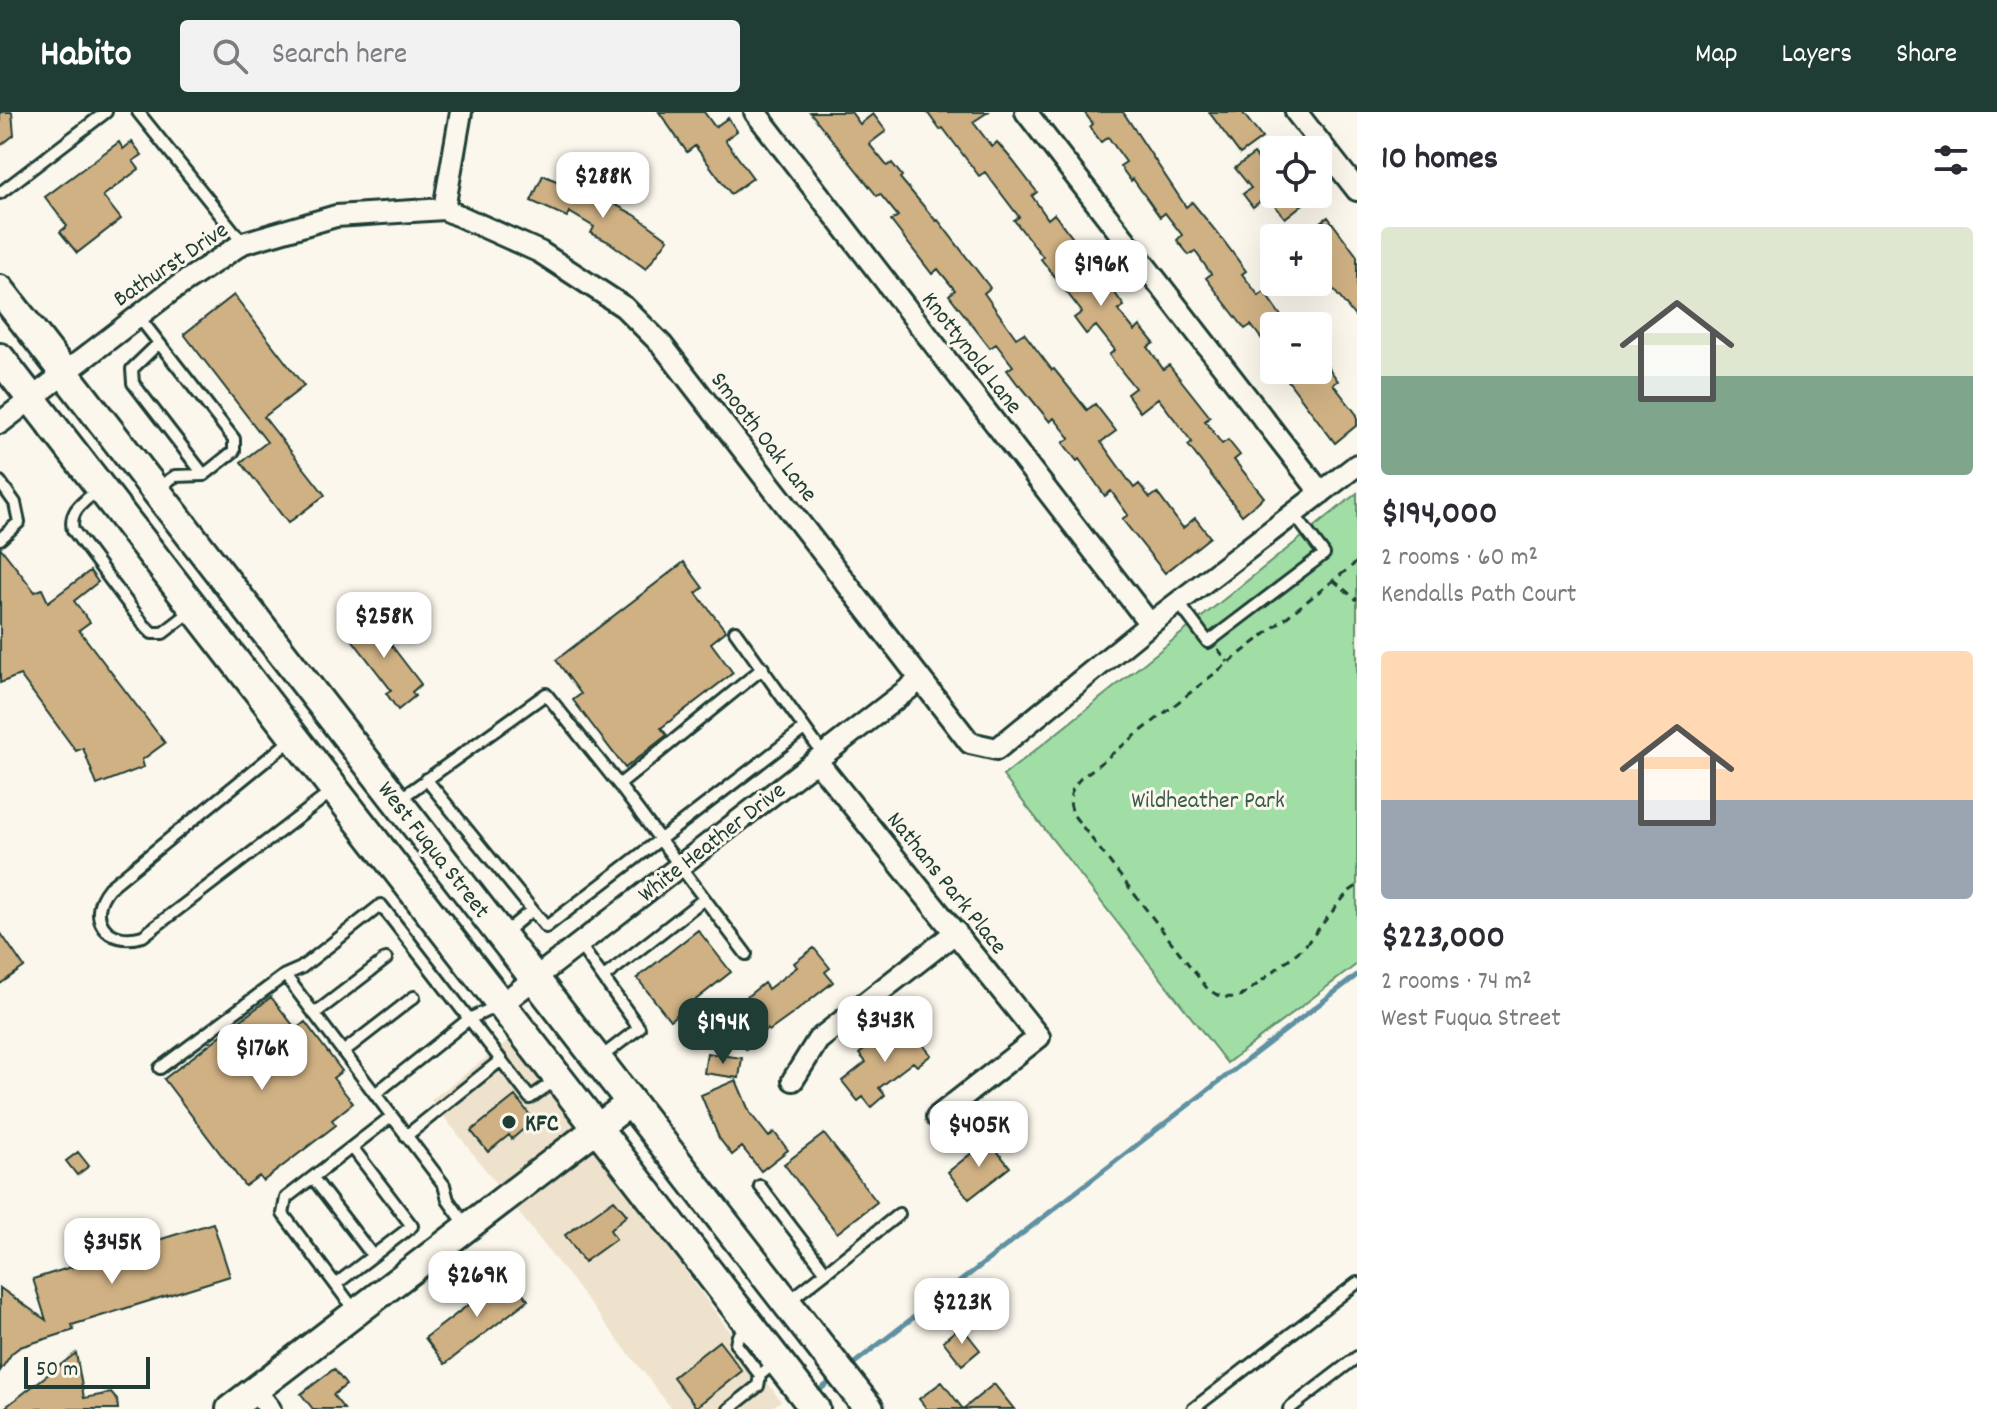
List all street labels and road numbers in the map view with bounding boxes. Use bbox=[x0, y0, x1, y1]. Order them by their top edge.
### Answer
street label: Bathurst Drive bbox=[107, 214, 236, 317]
street label: Knottynold Lane bbox=[912, 285, 1029, 422]
street label: Smooth Oak Lane bbox=[701, 366, 824, 510]
street label: West Fuqua Street bbox=[368, 775, 497, 927]
street label: White Heather Drive bbox=[632, 775, 794, 912]
street label: Nathans Park Place bbox=[877, 805, 1014, 963]

